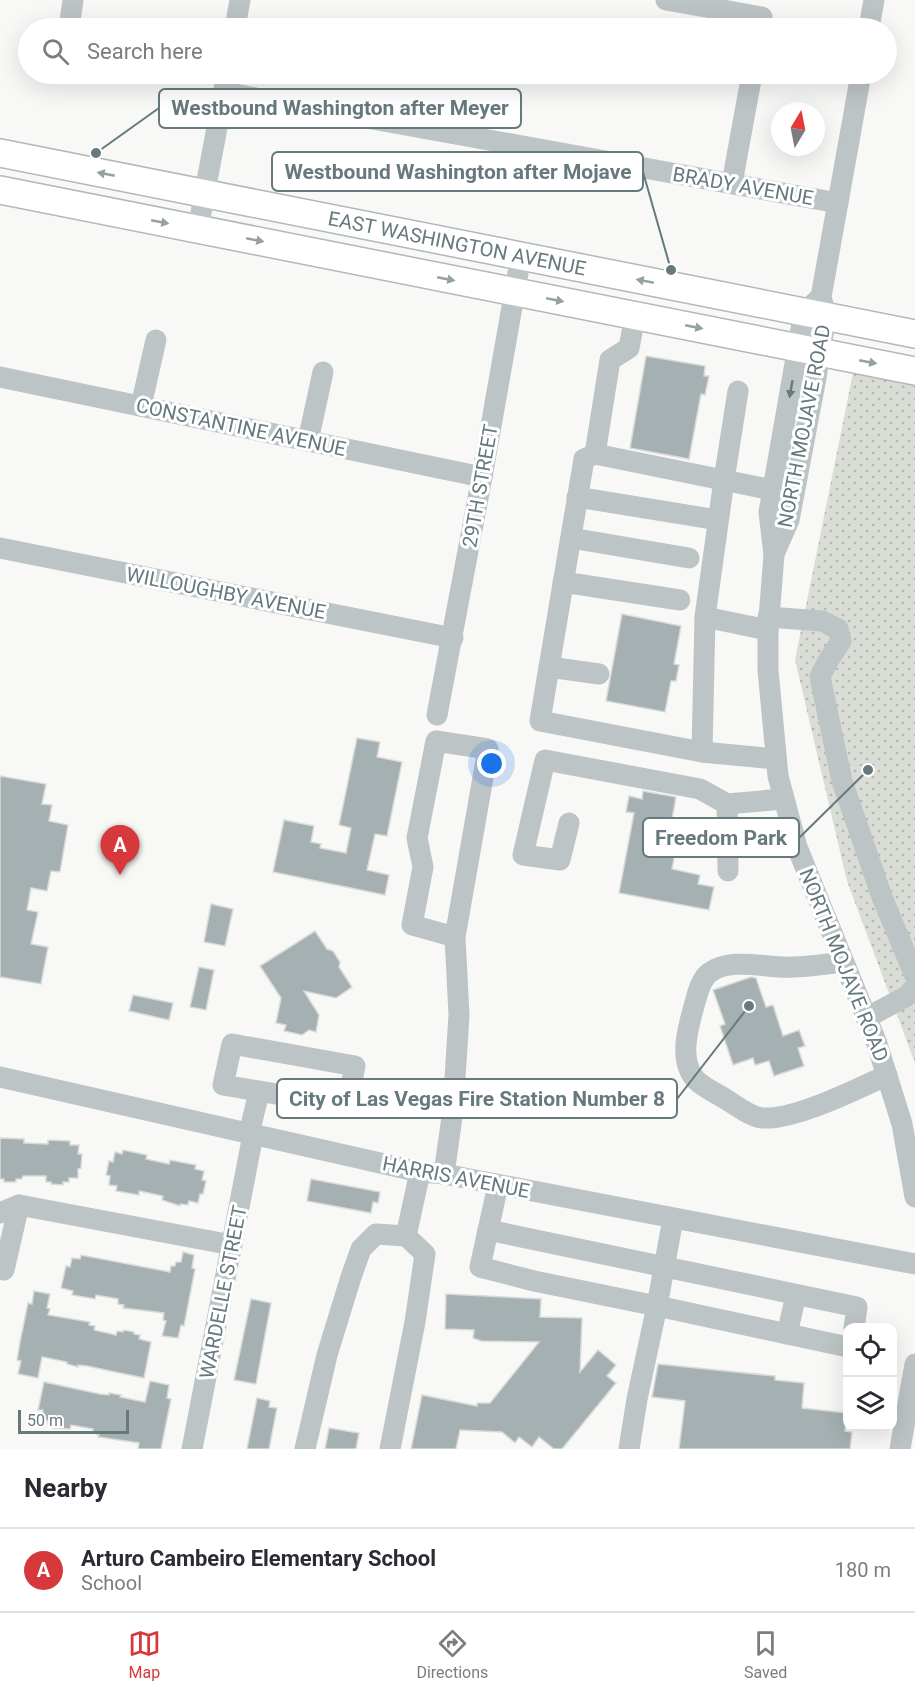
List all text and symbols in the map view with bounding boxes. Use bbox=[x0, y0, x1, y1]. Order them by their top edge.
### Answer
search box bbox=[18, 18, 897, 84]
icon: search bbox=[39, 35, 72, 68]
text: Search here bbox=[87, 39, 203, 64]
callout: Westbound Washington after Meyer bbox=[159, 89, 521, 128]
text: Westbound Washington after Meyer bbox=[171, 96, 509, 120]
north arrow bbox=[771, 102, 825, 156]
callout: Westbound Washington after Mojave bbox=[272, 152, 643, 191]
text: Westbound Washington after Mojave bbox=[284, 160, 632, 184]
street label: BRADY AVENUE bbox=[671, 162, 815, 210]
one-way arrow bbox=[96, 169, 115, 178]
street label: EAST WASHINGTON AVENUE bbox=[326, 206, 588, 281]
one-way arrow bbox=[151, 218, 170, 227]
one-way arrow bbox=[246, 236, 265, 246]
one-way arrow bbox=[437, 275, 456, 284]
one-way arrow bbox=[636, 276, 655, 285]
one-way arrow bbox=[546, 296, 565, 305]
one-way arrow bbox=[685, 323, 704, 332]
street label: NORTH MOJAVE ROAD bbox=[773, 323, 835, 529]
one-way arrow bbox=[858, 358, 877, 367]
one-way arrow bbox=[786, 380, 795, 399]
street label: CONSTANTINE AVENUE bbox=[134, 393, 348, 461]
street label: 29TH STREET bbox=[457, 422, 503, 549]
street label: WILLOUGHBY AVENUE bbox=[124, 562, 328, 624]
your location bbox=[477, 749, 506, 778]
callout: Freedom Park bbox=[643, 818, 799, 857]
pin: A bbox=[100, 826, 140, 875]
text: Freedom Park bbox=[655, 826, 788, 850]
street label: NORTH MOJAVE ROAD bbox=[794, 865, 894, 1065]
callout: City of Las Vegas Fire Station Number 8 bbox=[277, 1079, 677, 1118]
text: City of Las Vegas Fire Station Number 8 bbox=[289, 1087, 665, 1111]
street label: HARRIS AVENUE bbox=[380, 1151, 532, 1203]
street label: WARDELLE STREET bbox=[194, 1203, 252, 1381]
map controls bbox=[843, 1323, 897, 1431]
button: locate bbox=[843, 1323, 897, 1377]
button: layers bbox=[843, 1377, 897, 1431]
scale bar bbox=[18, 1407, 129, 1434]
text: 50 m bbox=[27, 1411, 63, 1430]
text: Nearby bbox=[24, 1473, 107, 1503]
text: Arturo Cambeiro Elementary School bbox=[81, 1546, 436, 1571]
text: A bbox=[37, 1558, 50, 1582]
text: 180 m bbox=[835, 1558, 891, 1582]
text: School bbox=[81, 1571, 142, 1595]
tab: Map bbox=[128, 1627, 161, 1682]
tab: Directions bbox=[416, 1627, 488, 1682]
tab: Saved bbox=[744, 1627, 787, 1682]

